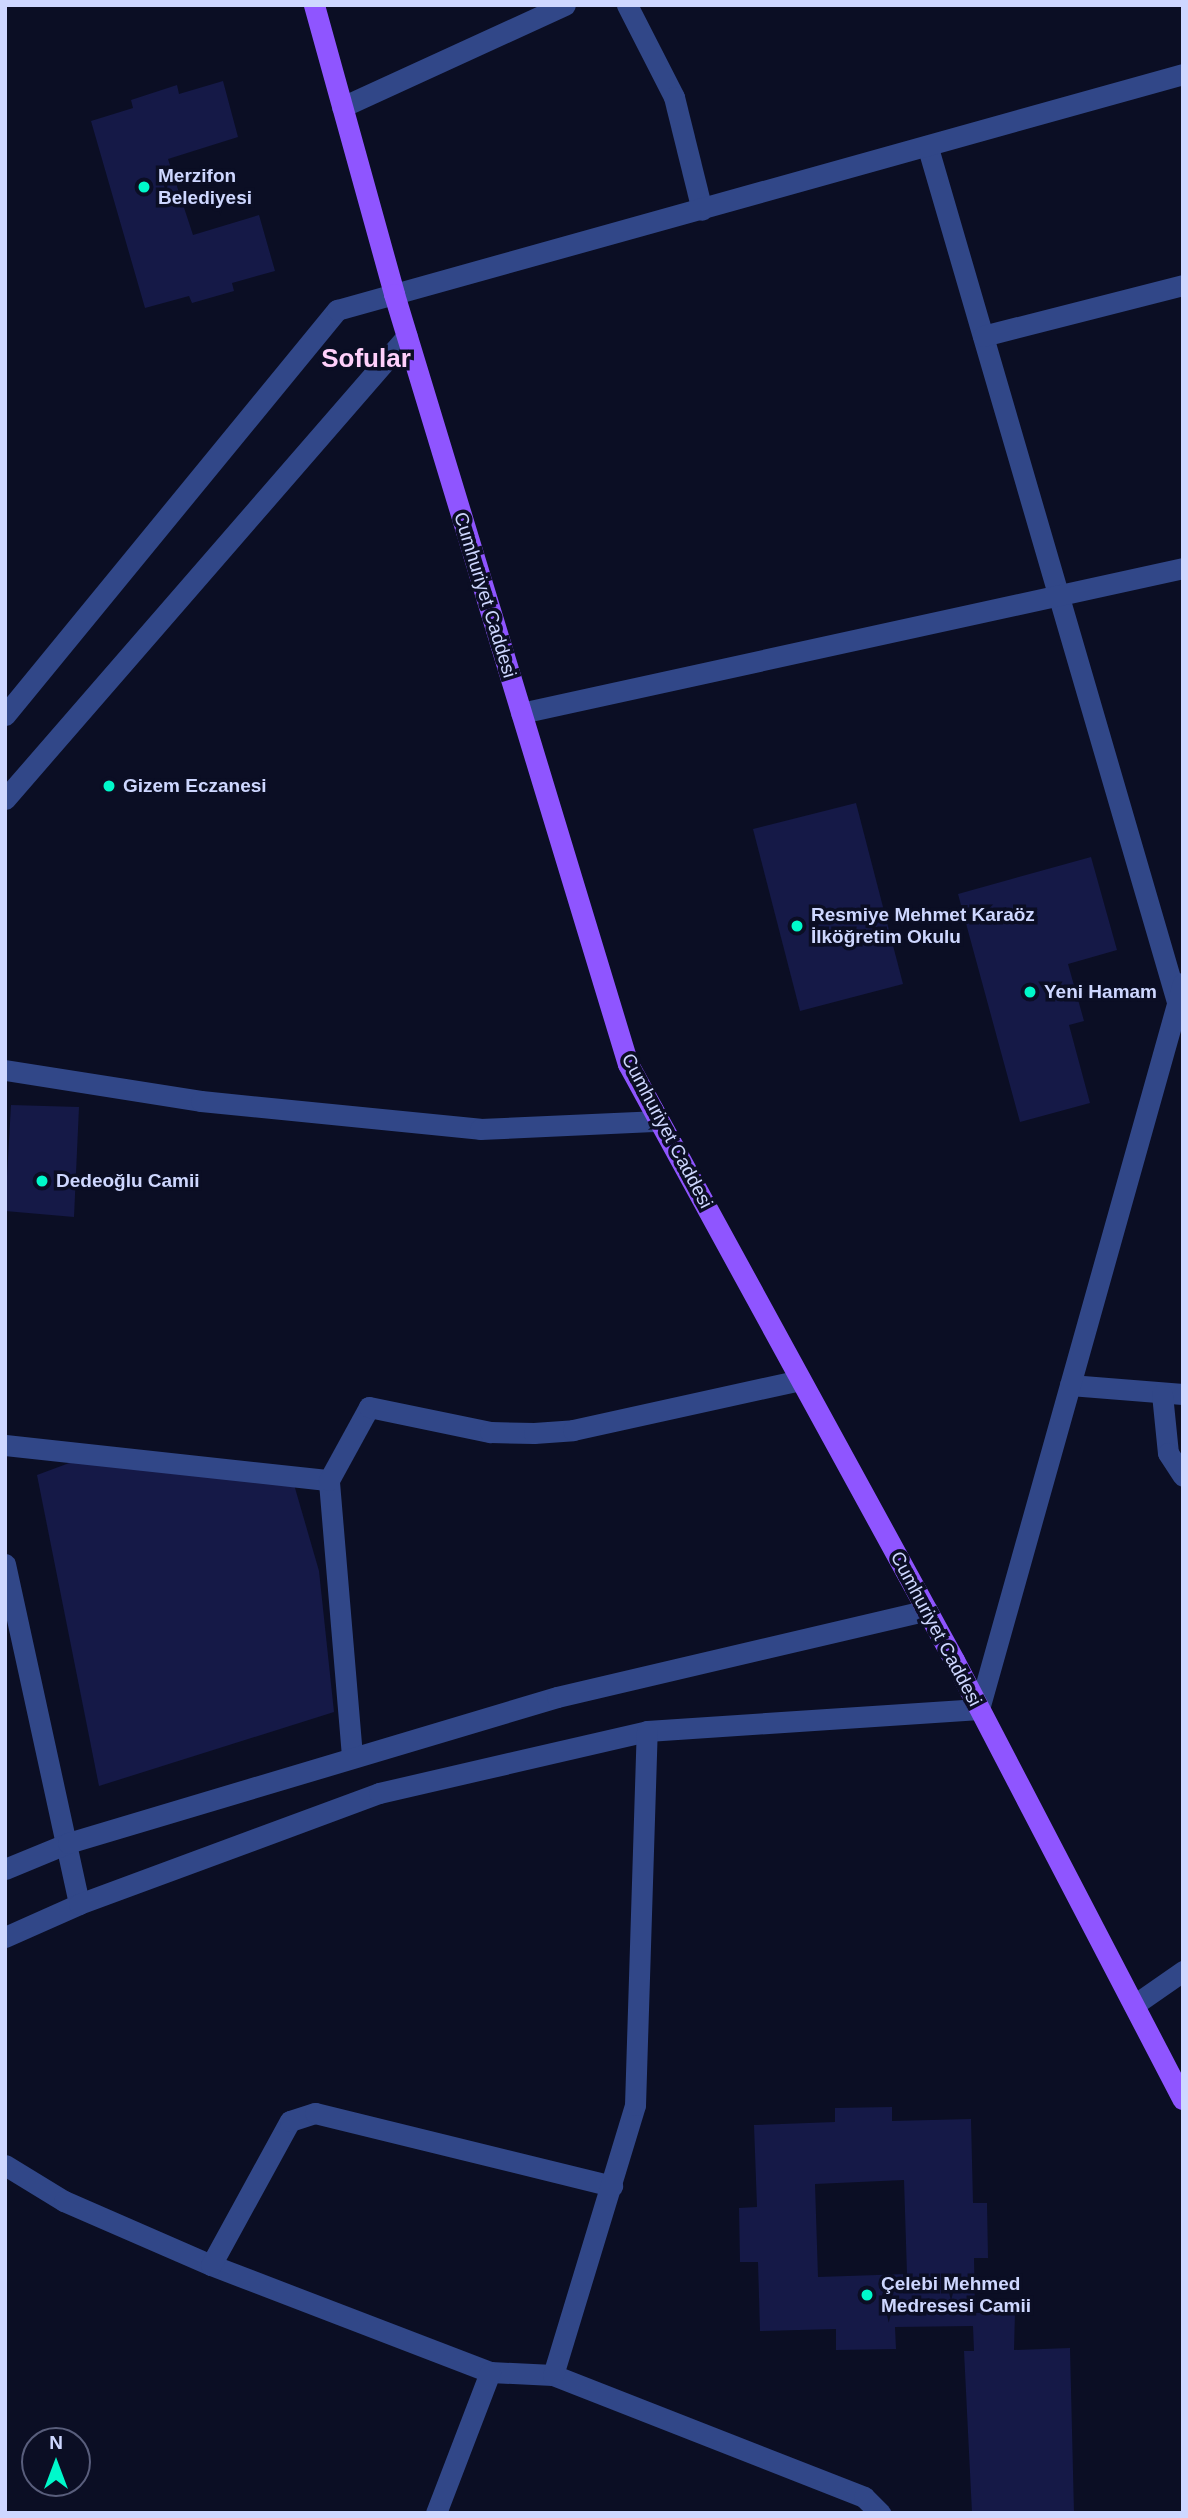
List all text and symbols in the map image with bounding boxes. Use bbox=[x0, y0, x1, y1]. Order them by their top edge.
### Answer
place label: Merzifon Belediyesi bbox=[158, 165, 252, 209]
marker: Merzifon Belediyesi bbox=[136, 179, 152, 195]
district label: Sofular bbox=[321, 343, 411, 375]
street label: Cumhuriyet Caddesi bbox=[449, 509, 521, 681]
place label: Gizem Eczanesi bbox=[123, 775, 267, 797]
marker: Gizem Eczanesi bbox=[101, 778, 117, 794]
place label: Resmiye Mehmet Karaöz İlköğretim Okulu bbox=[811, 904, 1035, 948]
marker: Resmiye Mehmet Karaöz İlköğretim Okulu bbox=[789, 918, 805, 934]
place label: Yeni Hamam bbox=[1044, 981, 1157, 1003]
marker: Yeni Hamam bbox=[1022, 984, 1038, 1000]
street label: Cumhuriyet Caddesi bbox=[617, 1050, 717, 1212]
place label: Dedeoğlu Camii bbox=[56, 1170, 200, 1192]
marker: Dedeoğlu Camii bbox=[34, 1173, 50, 1189]
street label: Cumhuriyet Caddesi bbox=[886, 1548, 986, 1710]
place label: Çelebi Mehmed Medresesi Camii bbox=[881, 2273, 1031, 2317]
marker: Çelebi Mehmed Medresesi Camii bbox=[859, 2287, 875, 2303]
north arrow bbox=[21, 2427, 91, 2497]
text: N bbox=[49, 2432, 63, 2453]

